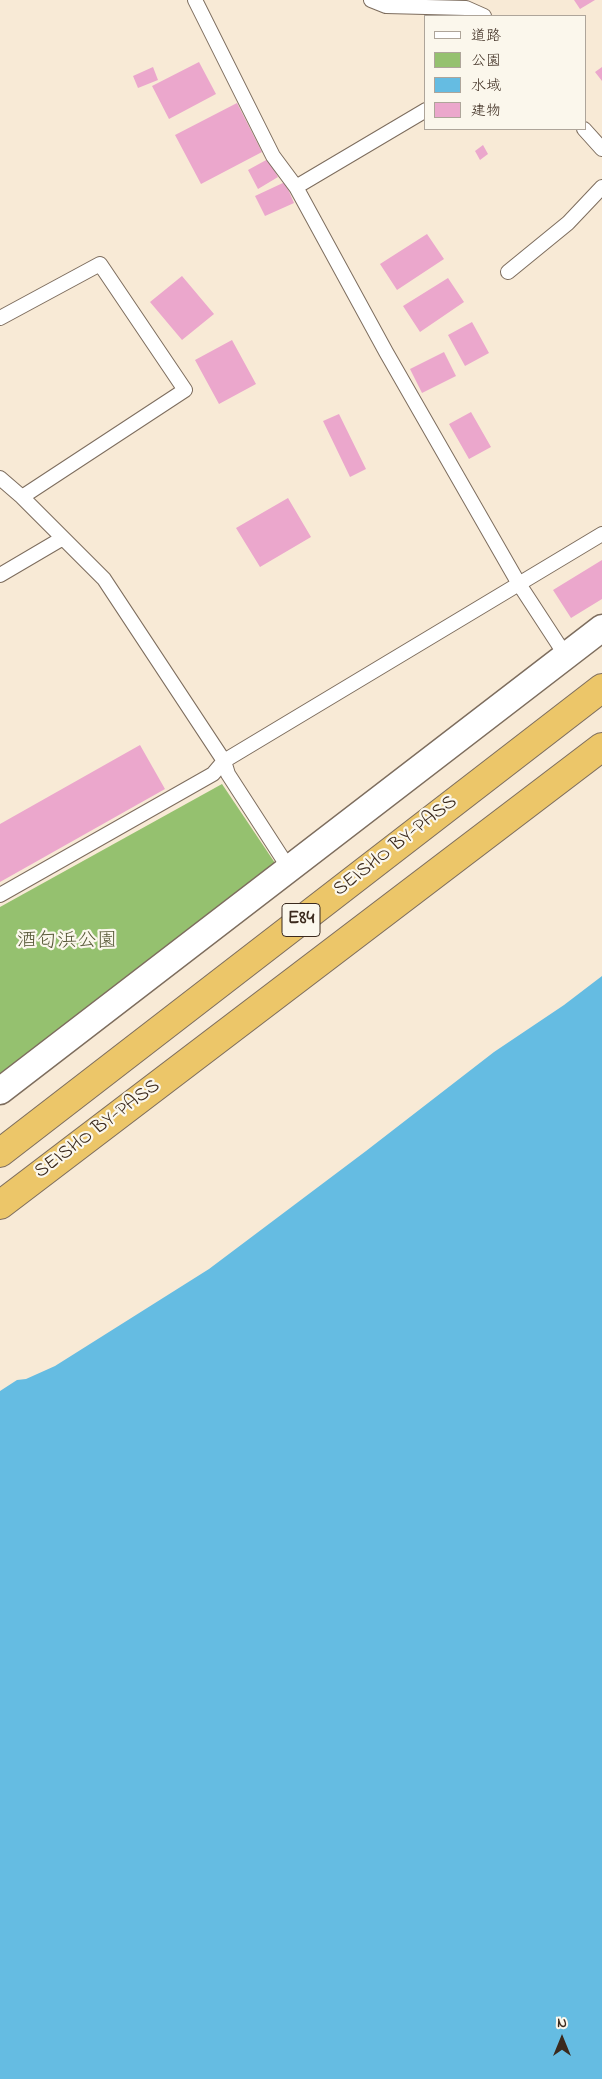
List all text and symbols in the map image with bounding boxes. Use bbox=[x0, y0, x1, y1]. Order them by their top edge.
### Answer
legend bbox=[424, 15, 587, 130]
text: 道路 bbox=[471, 25, 501, 47]
text: 公園 bbox=[471, 50, 501, 72]
text: 水域 bbox=[471, 75, 501, 97]
text: 建物 bbox=[471, 100, 501, 122]
street label: SEISHO BY-PASS bbox=[329, 791, 463, 903]
road number: E84 bbox=[282, 904, 320, 936]
park label: 酒匂浜公園 bbox=[17, 931, 117, 955]
street label: SEISHO BY-PASS bbox=[31, 1075, 165, 1185]
text: N bbox=[557, 2013, 567, 2034]
north arrow bbox=[537, 2014, 587, 2064]

